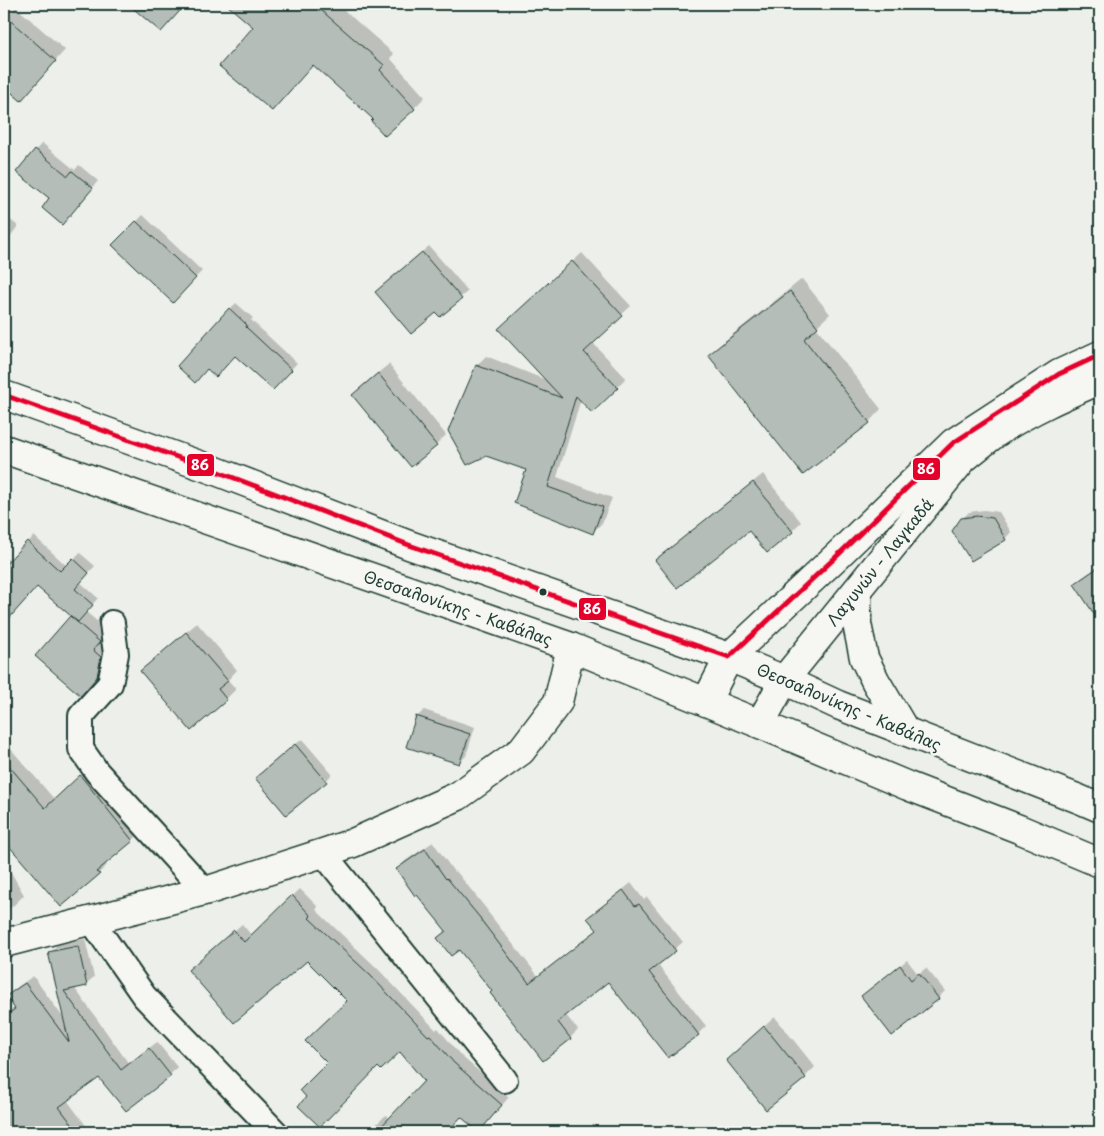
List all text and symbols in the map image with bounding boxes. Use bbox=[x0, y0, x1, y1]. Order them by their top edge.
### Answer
line badge: 86 bbox=[186, 453, 215, 477]
text: 86 bbox=[191, 454, 209, 475]
line badge: 86 bbox=[912, 457, 941, 481]
text: 86 bbox=[917, 458, 935, 479]
street label: Λαγυνών - Λαγκαδά bbox=[820, 492, 938, 631]
street label: Θεσσαλονίκης - Καβάλας bbox=[361, 563, 556, 651]
unlabelled marker bbox=[538, 587, 548, 597]
line badge: 86 bbox=[578, 597, 607, 621]
text: 86 bbox=[583, 598, 601, 619]
street label: Θεσσαλονίκης - Καβάλας bbox=[753, 656, 945, 756]

